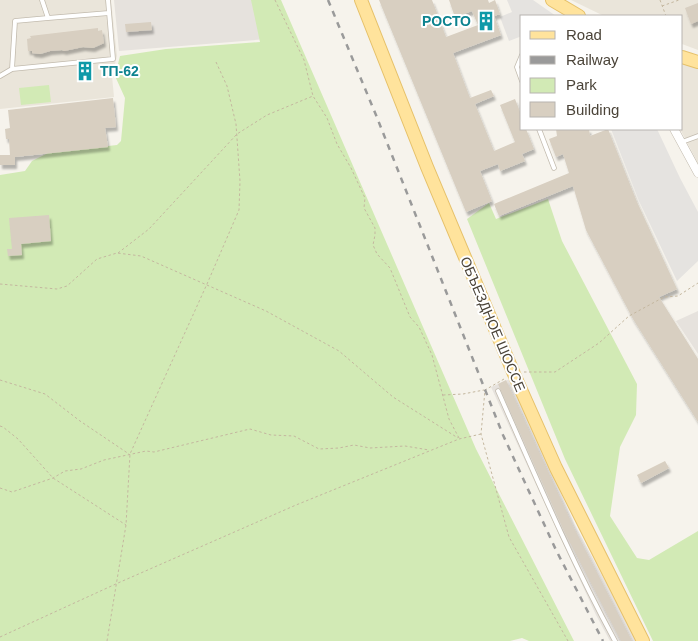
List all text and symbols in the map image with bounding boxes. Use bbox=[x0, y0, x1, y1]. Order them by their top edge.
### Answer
building icon: РОСТО bbox=[475, 10, 497, 32]
place label: РОСТО bbox=[422, 13, 471, 29]
legend bbox=[520, 15, 683, 130]
text: Road bbox=[566, 26, 602, 43]
text: Railway bbox=[566, 51, 619, 68]
building icon: ТП-62 bbox=[74, 60, 96, 82]
place label: ТП-62 bbox=[100, 63, 139, 79]
text: Park bbox=[566, 76, 597, 93]
text: Building bbox=[566, 101, 619, 118]
street label: ОБЪЕЗДНОЕ ШОССЕ bbox=[457, 254, 529, 394]

